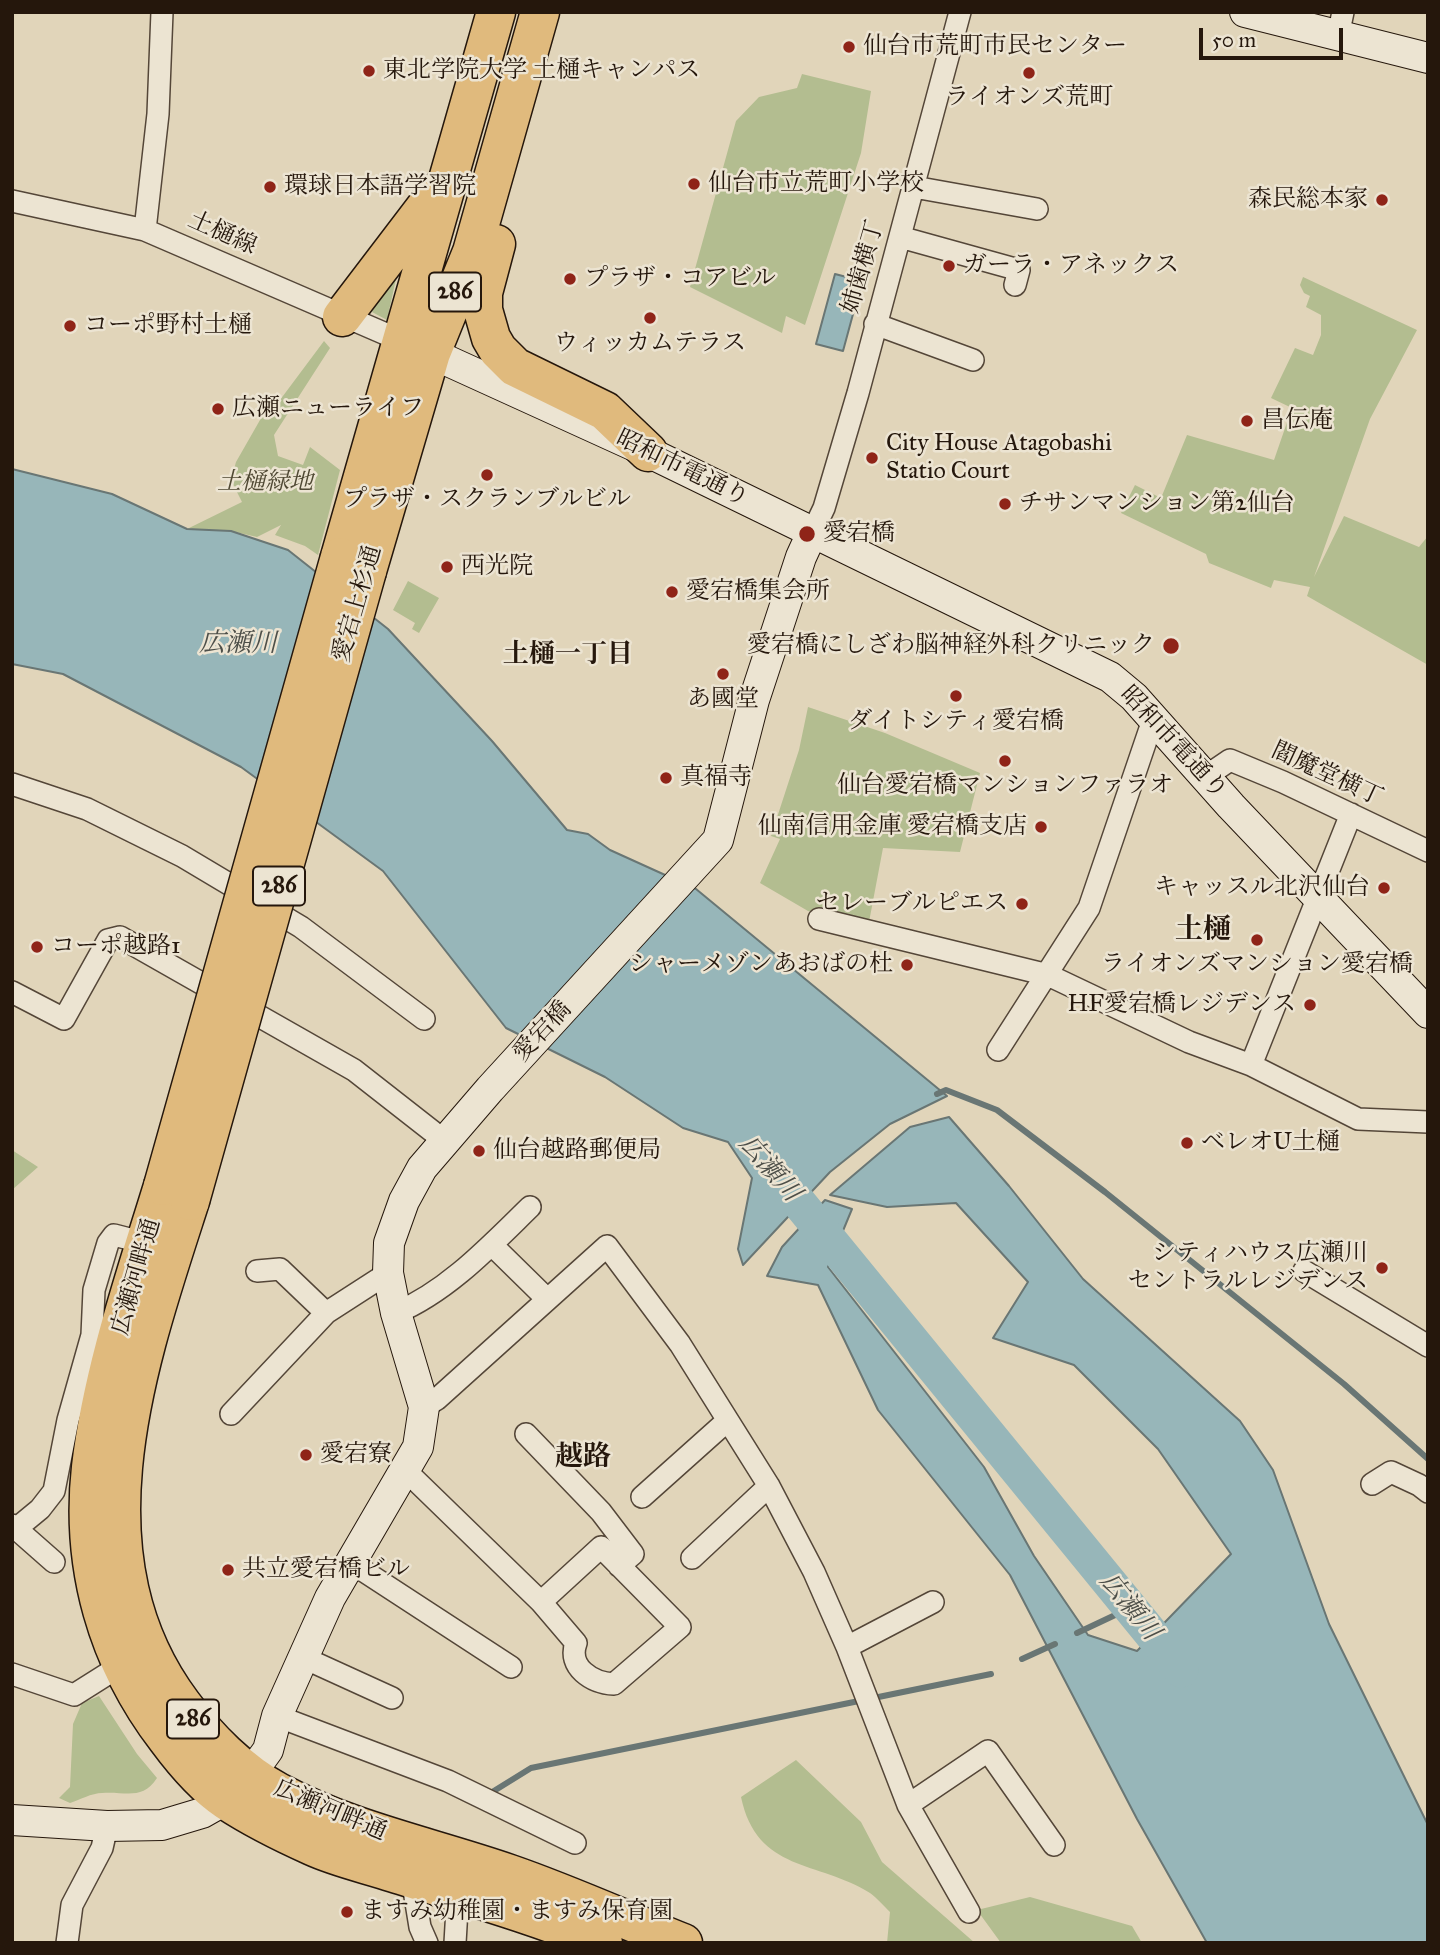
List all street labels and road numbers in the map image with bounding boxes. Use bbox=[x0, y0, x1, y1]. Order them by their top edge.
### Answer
street label: 土樋線 bbox=[183, 206, 261, 262]
street label: 姉歯横丁 bbox=[837, 217, 891, 317]
road number: 286 bbox=[429, 272, 481, 312]
street label: 昭和市電通り bbox=[611, 424, 753, 514]
street label: 愛宕上杉通 bbox=[328, 542, 388, 666]
street label: 昭和市電通り bbox=[1113, 681, 1233, 805]
street label: 閻魔堂横丁 bbox=[1267, 737, 1387, 813]
road number: 286 bbox=[253, 866, 305, 906]
street label: 愛宕橋 bbox=[508, 996, 578, 1068]
street label: 広瀬河畔通 bbox=[107, 1215, 167, 1339]
road number: 286 bbox=[167, 1700, 219, 1738]
street label: 広瀬河畔通 bbox=[269, 1774, 391, 1848]

